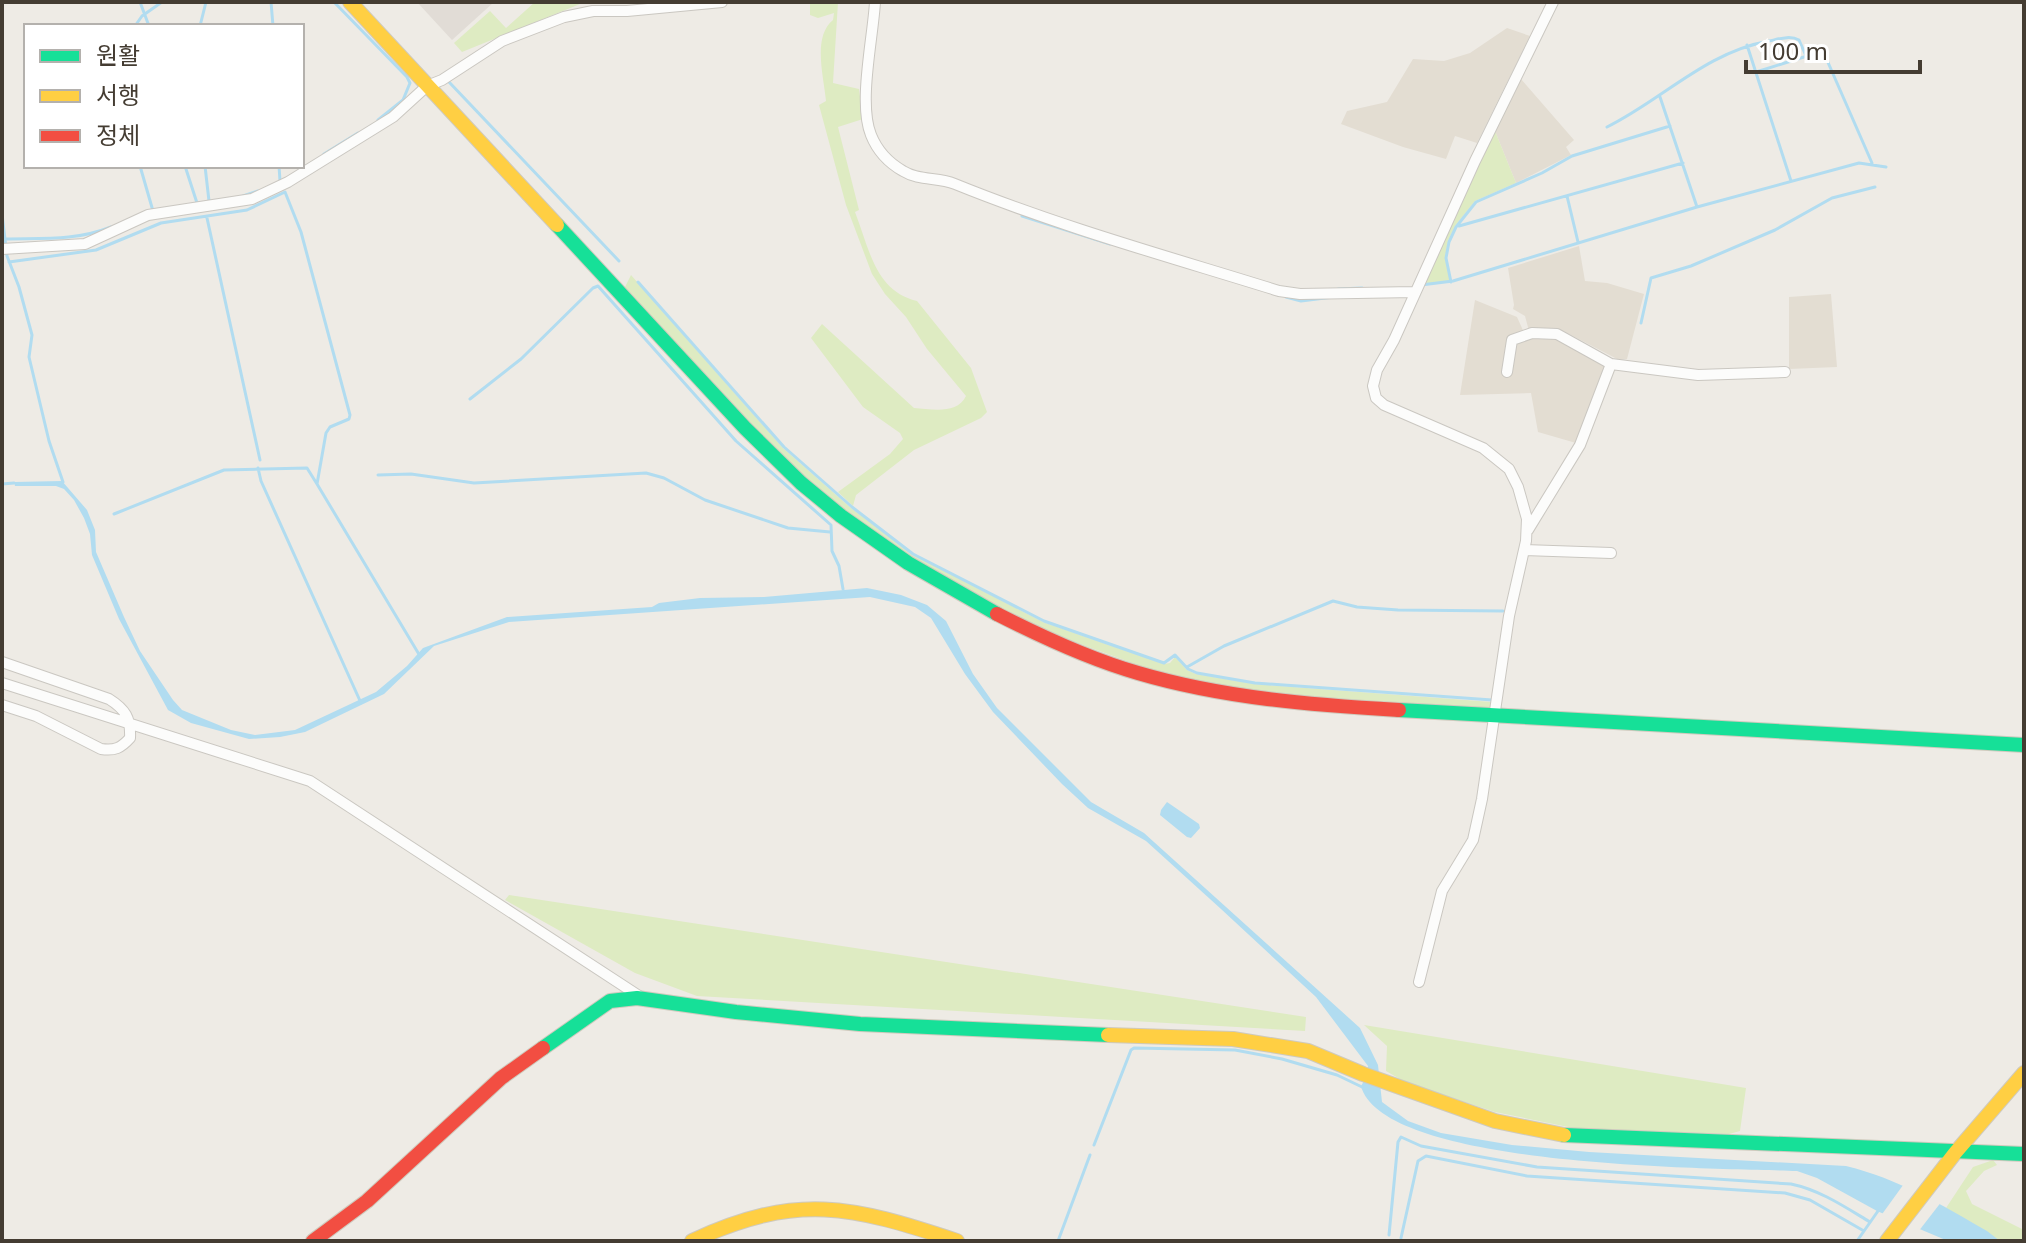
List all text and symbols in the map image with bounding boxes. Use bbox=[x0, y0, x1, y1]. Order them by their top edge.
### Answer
legend bbox=[24, 24, 304, 168]
scale bar bbox=[1746, 24, 1920, 74]
text: 100 m bbox=[1758, 34, 1828, 67]
text: 원활 bbox=[96, 38, 140, 71]
text: 서행 bbox=[96, 78, 140, 111]
text: 정체 bbox=[96, 118, 140, 151]

